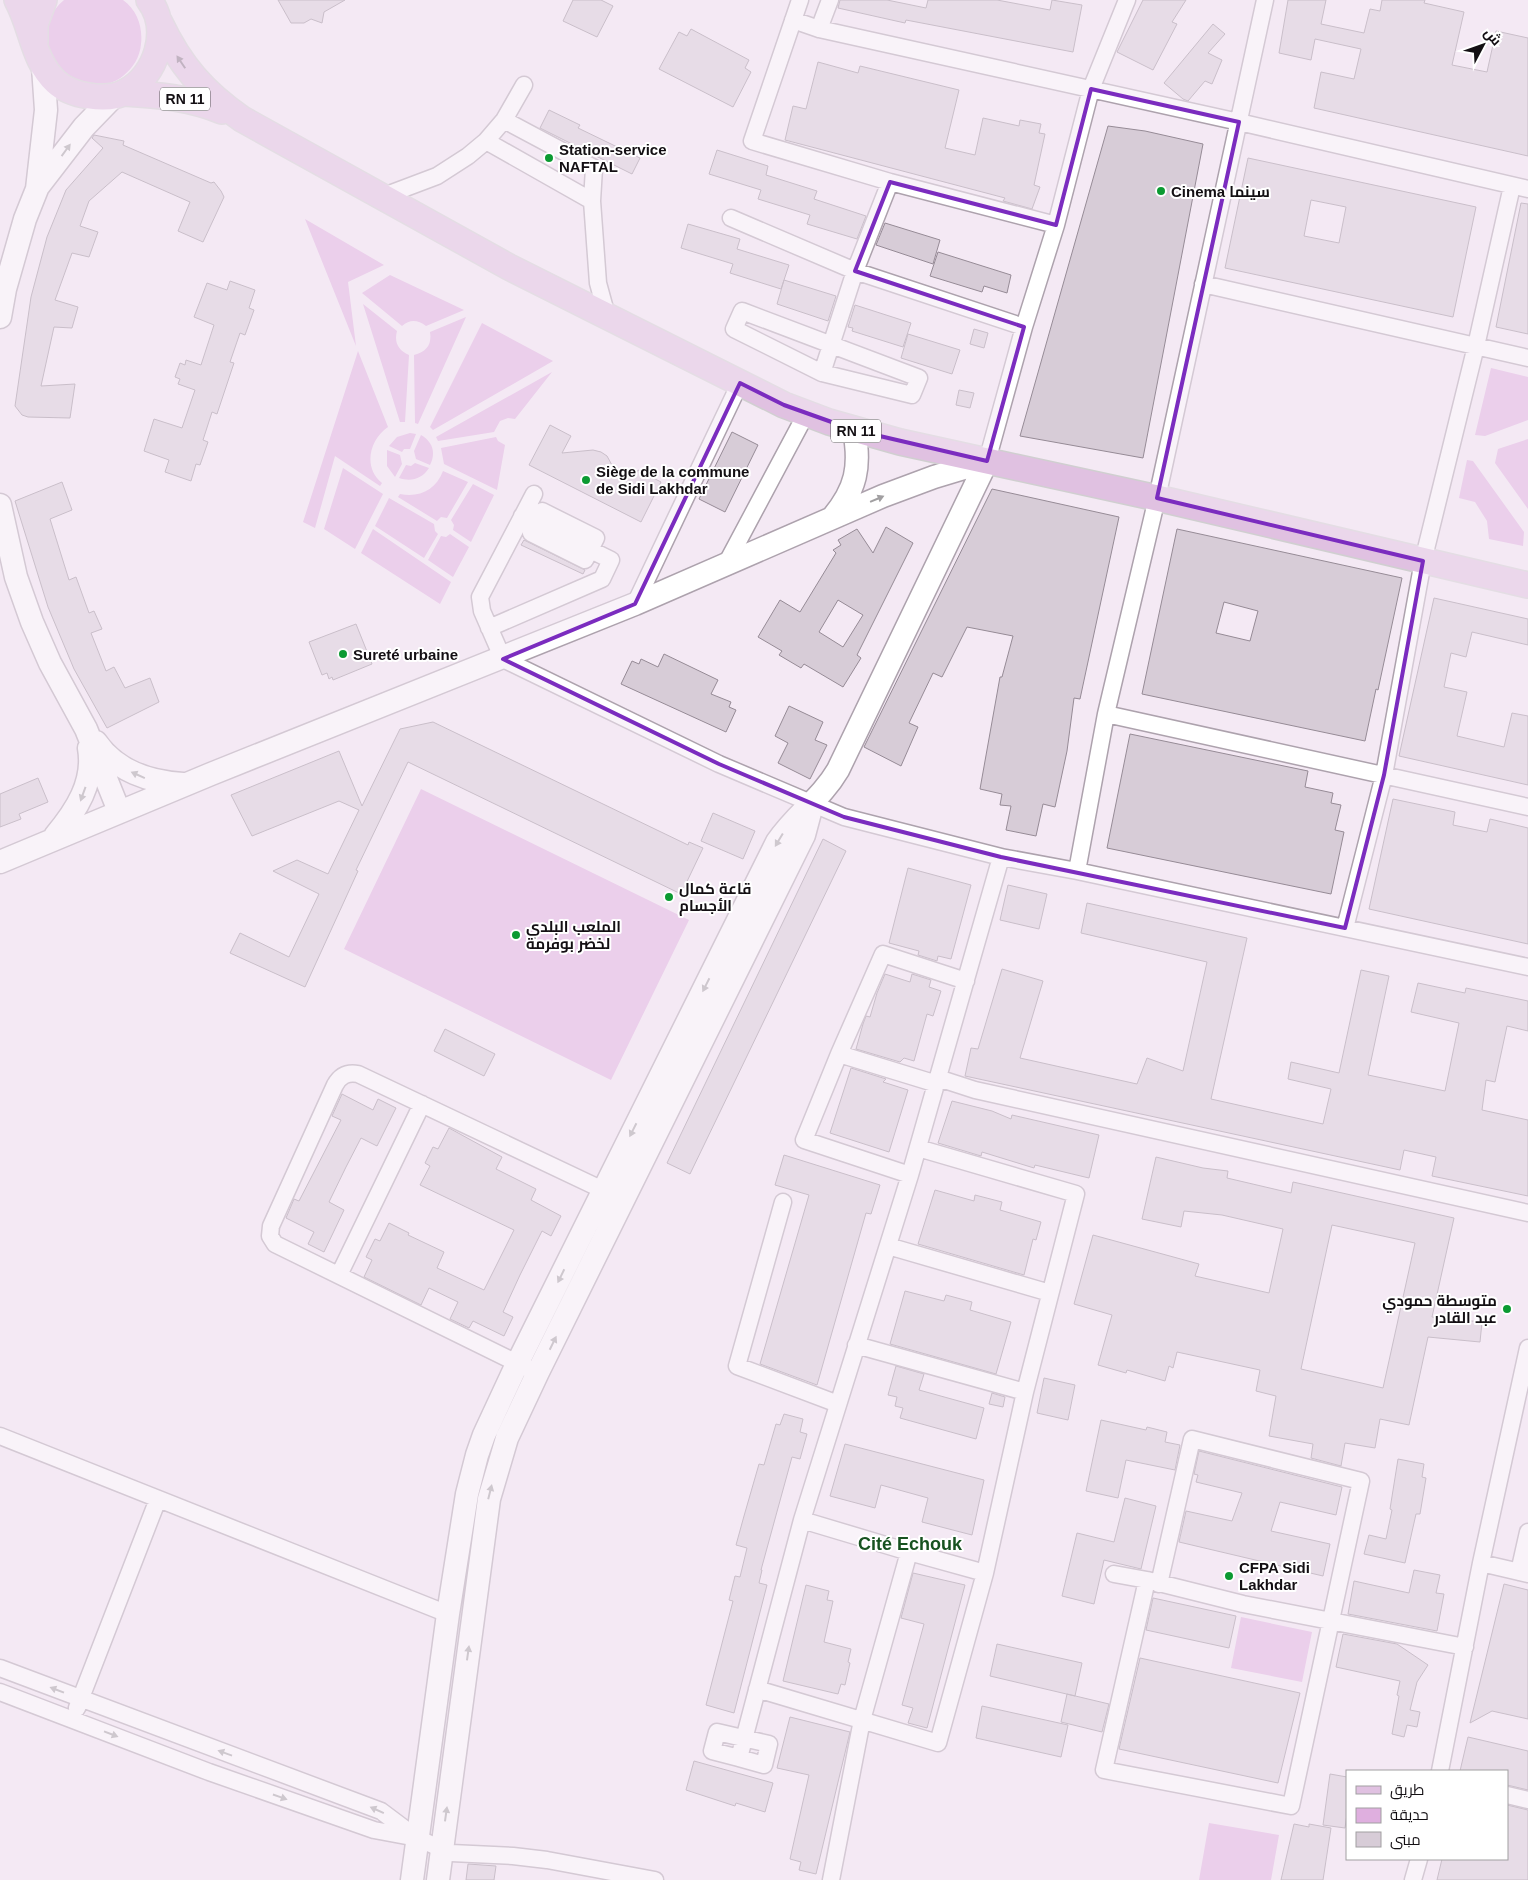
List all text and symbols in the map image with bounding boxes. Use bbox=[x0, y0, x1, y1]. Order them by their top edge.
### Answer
north arrow bbox=[1458, 20, 1508, 70]
text: ش bbox=[1480, 24, 1505, 49]
one-way arrow bbox=[176, 55, 186, 69]
road number: RN 11 bbox=[160, 88, 210, 110]
place label: Station-service NAFTAL bbox=[559, 141, 667, 175]
one-way arrow bbox=[61, 143, 71, 157]
marker: Station-service NAFTAL bbox=[543, 152, 555, 164]
place label: Cinema سينما bbox=[1171, 183, 1270, 200]
marker: Cinema سينما bbox=[1155, 185, 1167, 197]
road number: RN 11 bbox=[831, 420, 881, 442]
place label: Siège de la commune de Sidi Lakhdar bbox=[596, 463, 749, 497]
marker: Siège de la commune de Sidi Lakhdar bbox=[580, 474, 592, 486]
one-way arrow bbox=[870, 494, 884, 502]
place label: Sureté urbaine bbox=[353, 646, 458, 663]
marker: Sureté urbaine bbox=[337, 648, 349, 660]
one-way arrow bbox=[131, 770, 145, 778]
one-way arrow bbox=[79, 787, 86, 802]
one-way arrow bbox=[775, 834, 784, 847]
place label: قاعة كمال الأجسام bbox=[679, 880, 752, 916]
marker: قاعة كمال الأجسام bbox=[663, 891, 675, 903]
place label: الملعب البلدي لخضر بوفرمة bbox=[526, 918, 621, 953]
marker: الملعب البلدي لخضر بوفرمة bbox=[510, 929, 522, 941]
one-way arrow bbox=[702, 978, 710, 992]
one-way arrow bbox=[629, 1123, 637, 1138]
one-way arrow bbox=[557, 1269, 565, 1283]
place label: متوسطة حمودي عبد القادر bbox=[1382, 1292, 1497, 1327]
marker: متوسطة حمودي عبد القادر bbox=[1501, 1303, 1513, 1315]
one-way arrow bbox=[548, 1335, 557, 1350]
one-way arrow bbox=[487, 1485, 495, 1500]
district label: Cité Echouk bbox=[858, 1534, 963, 1554]
place label: CFPA Sidi Lakhdar bbox=[1239, 1559, 1310, 1593]
marker: CFPA Sidi Lakhdar bbox=[1223, 1570, 1235, 1582]
one-way arrow bbox=[464, 1645, 472, 1661]
one-way arrow bbox=[49, 1686, 64, 1694]
one-way arrow bbox=[104, 1731, 118, 1739]
one-way arrow bbox=[218, 1749, 233, 1756]
legend bbox=[1346, 1770, 1508, 1860]
text: طريق bbox=[1390, 1781, 1424, 1800]
one-way arrow bbox=[273, 1793, 288, 1801]
one-way arrow bbox=[370, 1805, 384, 1813]
one-way arrow bbox=[442, 1806, 450, 1822]
text: حديقة bbox=[1390, 1806, 1429, 1823]
text: مبنى bbox=[1390, 1831, 1421, 1850]

